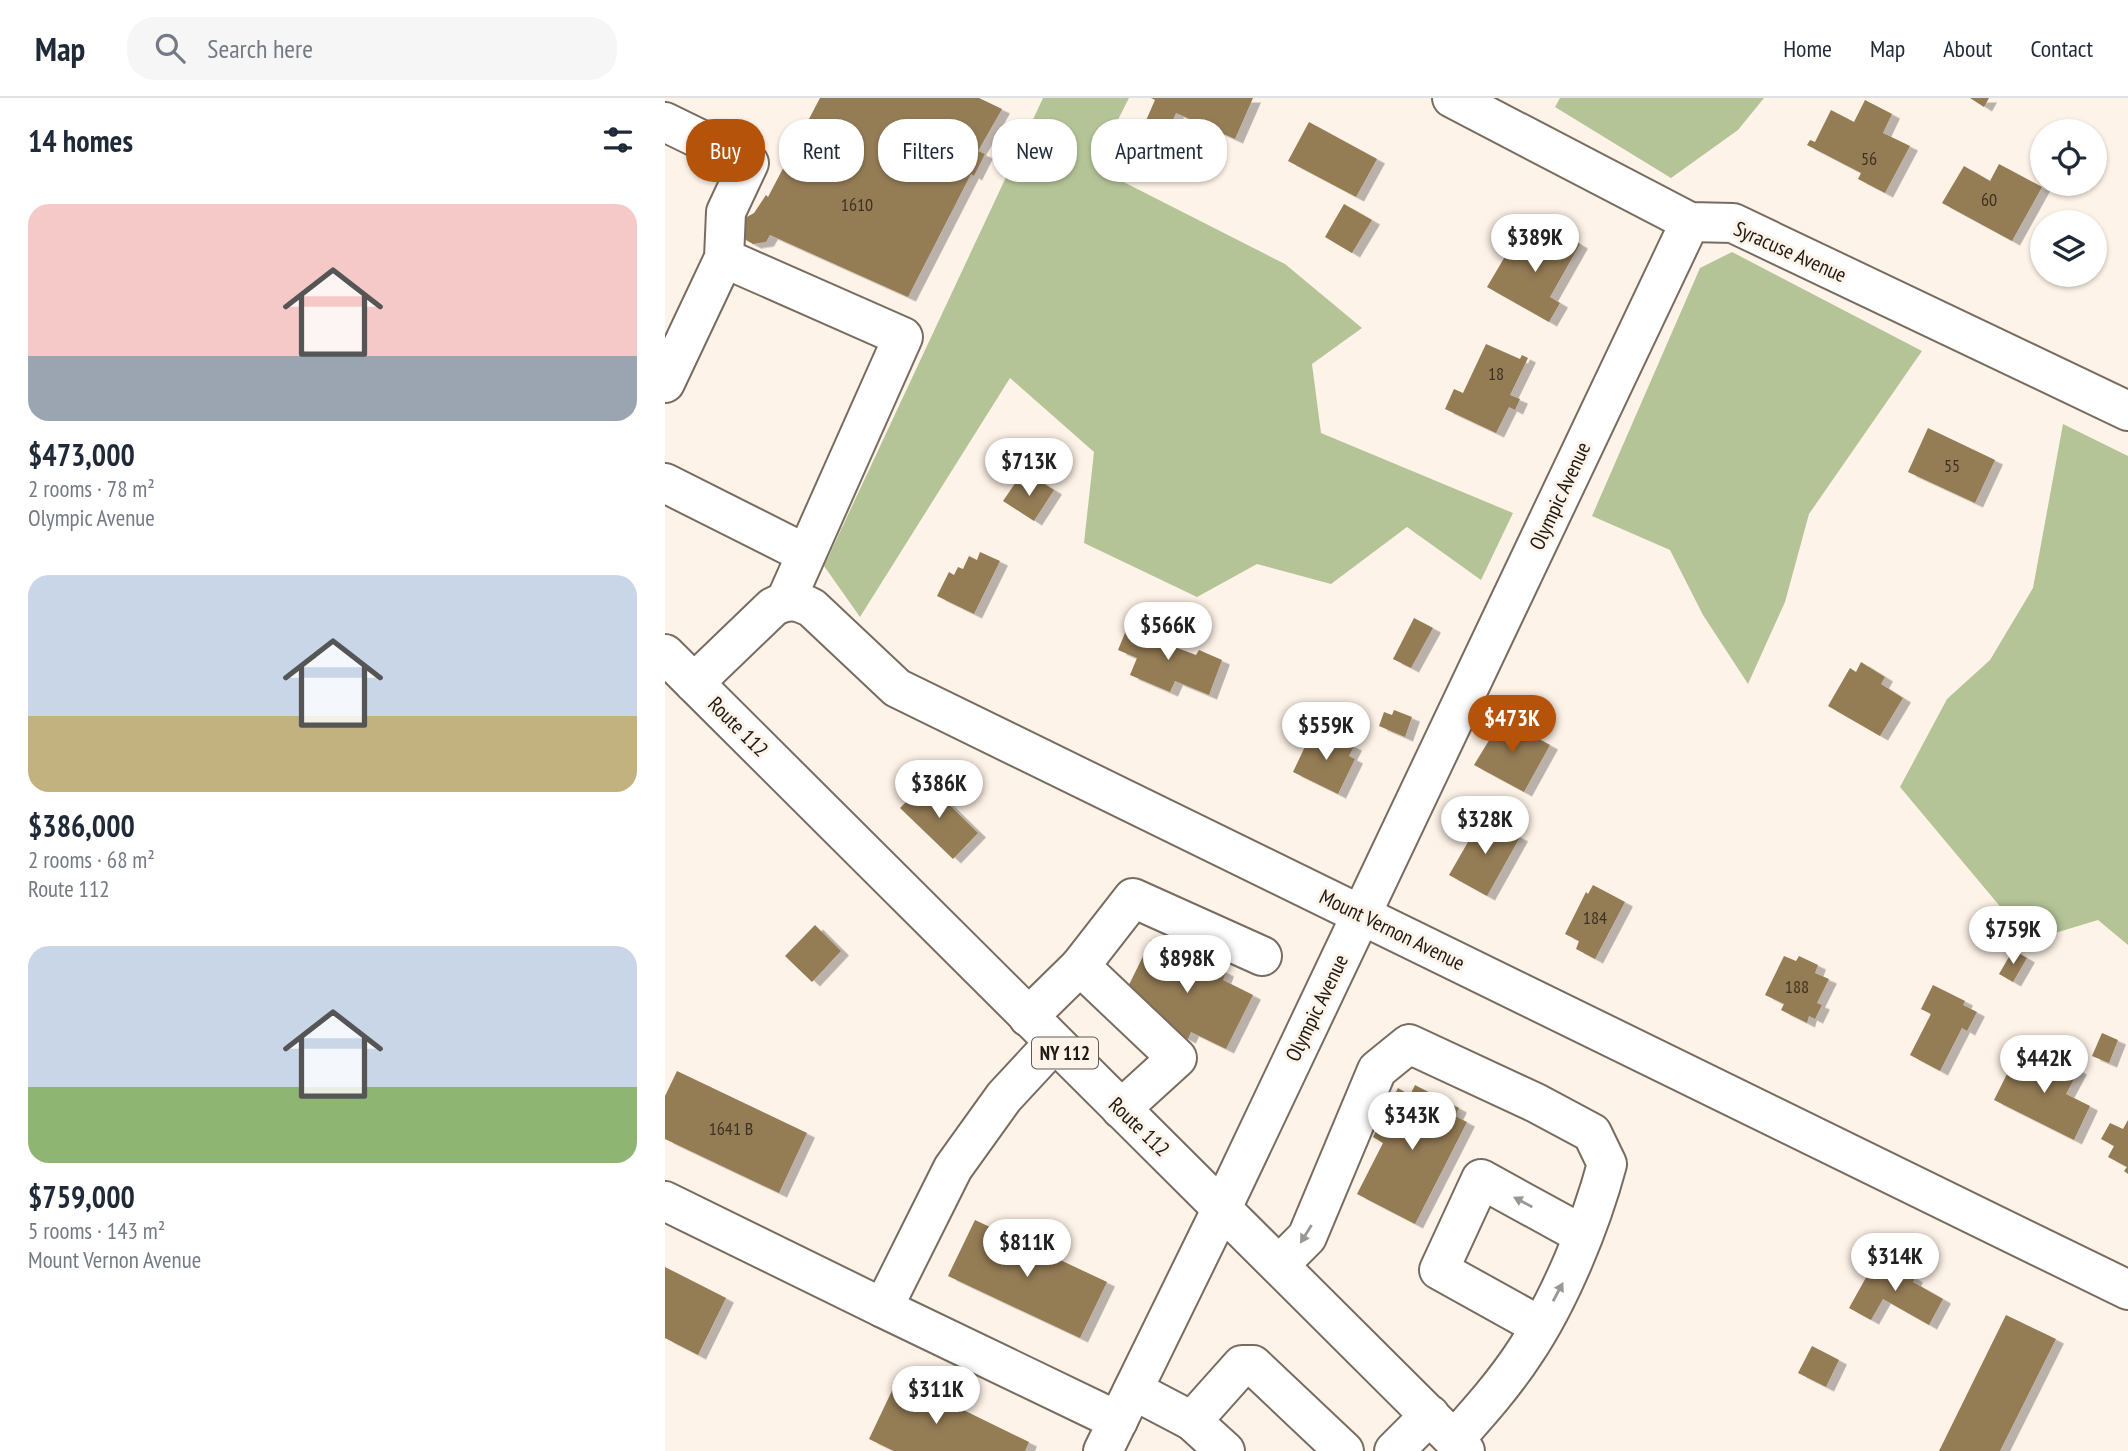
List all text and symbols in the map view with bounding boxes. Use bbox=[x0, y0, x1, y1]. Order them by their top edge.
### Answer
search box bbox=[127, 17, 617, 80]
text: Map bbox=[35, 27, 85, 70]
icon: search bbox=[151, 29, 189, 67]
text: Search here bbox=[207, 32, 313, 65]
text: Home bbox=[1783, 33, 1832, 64]
text: Map bbox=[1870, 33, 1905, 64]
text: About bbox=[1943, 33, 1992, 64]
text: Contact bbox=[2030, 33, 2093, 64]
chip: Buy bbox=[686, 119, 765, 182]
chip: Rent bbox=[779, 119, 864, 182]
chip: Filters bbox=[878, 119, 978, 182]
chip: New bbox=[992, 119, 1077, 182]
chip: Apartment bbox=[1091, 119, 1227, 182]
map controls bbox=[2030, 119, 2107, 287]
button: locate bbox=[2030, 119, 2107, 196]
text: 14 homes bbox=[28, 121, 133, 160]
icon: filters bbox=[599, 121, 637, 159]
house number: 56 bbox=[1861, 147, 1877, 170]
house number: 60 bbox=[1981, 188, 1997, 211]
house number: 1610 bbox=[841, 193, 873, 216]
button: layers bbox=[2030, 210, 2107, 287]
pin: $389K bbox=[1486, 214, 1584, 274]
street label: Syracuse Avenue bbox=[1730, 215, 1851, 288]
text: $389K bbox=[1507, 222, 1563, 251]
icon: home bbox=[270, 249, 396, 375]
house number: 18 bbox=[1488, 362, 1504, 385]
text: $473,000 bbox=[28, 435, 135, 474]
pin: $713K bbox=[980, 438, 1078, 498]
street label: Olympic Avenue bbox=[1523, 438, 1596, 554]
text: $713K bbox=[1001, 446, 1057, 475]
house number: 55 bbox=[1944, 454, 1960, 477]
text: 2 rooms · 78 m² bbox=[28, 474, 155, 503]
text: Olympic Avenue bbox=[28, 503, 155, 532]
pin: $566K bbox=[1119, 602, 1217, 662]
text: $566K bbox=[1140, 610, 1196, 639]
icon: home bbox=[270, 620, 396, 746]
street label: Route 112 bbox=[702, 691, 774, 763]
pin: $473K bbox=[1463, 696, 1561, 755]
pin: $559K bbox=[1277, 702, 1375, 762]
text: $473K bbox=[1484, 703, 1540, 732]
text: $559K bbox=[1298, 710, 1354, 739]
pin: $386K bbox=[890, 760, 988, 820]
text: $386K bbox=[911, 768, 967, 797]
pin: $328K bbox=[1436, 796, 1534, 856]
text: $328K bbox=[1457, 804, 1513, 833]
text: $386,000 bbox=[28, 806, 135, 845]
text: 2 rooms · 68 m² bbox=[28, 845, 155, 874]
text: Route 112 bbox=[28, 874, 110, 903]
street label: Mount Vernon Avenue bbox=[1315, 883, 1469, 976]
house number: 184 bbox=[1583, 906, 1607, 929]
pin: $759K bbox=[1964, 906, 2062, 966]
text: $759K bbox=[1985, 914, 2041, 943]
pin: $898K bbox=[1138, 936, 1236, 995]
text: $898K bbox=[1159, 943, 1215, 972]
street label: Olympic Avenue bbox=[1279, 950, 1354, 1066]
house number: 188 bbox=[1785, 975, 1809, 998]
icon: home bbox=[270, 991, 396, 1117]
pin: $442K bbox=[1995, 1035, 2093, 1095]
road number: NY 112 bbox=[1032, 1037, 1098, 1068]
text: $442K bbox=[2016, 1043, 2072, 1072]
street label: Route 112 bbox=[1103, 1091, 1176, 1162]
pin: $343K bbox=[1363, 1093, 1461, 1152]
text: $343K bbox=[1384, 1100, 1440, 1129]
house number: 1641 B bbox=[709, 1117, 753, 1140]
text: $759,000 bbox=[28, 1177, 135, 1216]
one-way arrow bbox=[1513, 1196, 1533, 1208]
text: 5 rooms · 143 m² bbox=[28, 1216, 165, 1245]
pin: $811K bbox=[978, 1220, 1076, 1279]
one-way arrow bbox=[1300, 1224, 1312, 1243]
text: $811K bbox=[999, 1227, 1055, 1256]
pin: $314K bbox=[1846, 1234, 1944, 1293]
text: $314K bbox=[1867, 1241, 1923, 1270]
text: Mount Vernon Avenue bbox=[28, 1245, 201, 1274]
one-way arrow bbox=[1552, 1282, 1564, 1301]
pin: $311K bbox=[887, 1366, 985, 1426]
text: $311K bbox=[908, 1374, 964, 1403]

